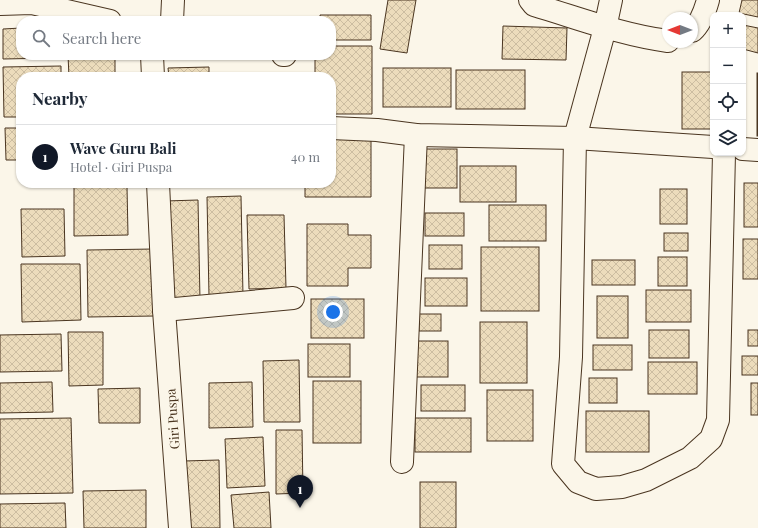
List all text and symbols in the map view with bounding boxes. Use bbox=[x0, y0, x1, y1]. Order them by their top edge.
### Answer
north arrow bbox=[662, 12, 698, 48]
map controls bbox=[710, 12, 746, 156]
button: + bbox=[710, 12, 746, 48]
search box bbox=[16, 16, 336, 60]
icon: search bbox=[30, 27, 52, 49]
text: Search here bbox=[62, 28, 141, 48]
button: − bbox=[710, 48, 746, 84]
button: locate bbox=[710, 84, 746, 120]
text: Nearby bbox=[32, 87, 87, 109]
button: layers bbox=[710, 120, 746, 156]
text: Wave Guru Bali bbox=[70, 138, 177, 158]
text: 1 bbox=[43, 148, 47, 165]
text: 40 m bbox=[291, 148, 320, 165]
text: Hotel · Giri Puspa bbox=[70, 158, 172, 175]
your location bbox=[323, 302, 343, 322]
street label: Giri Puspa bbox=[161, 388, 183, 450]
pin: 1 bbox=[287, 475, 313, 508]

